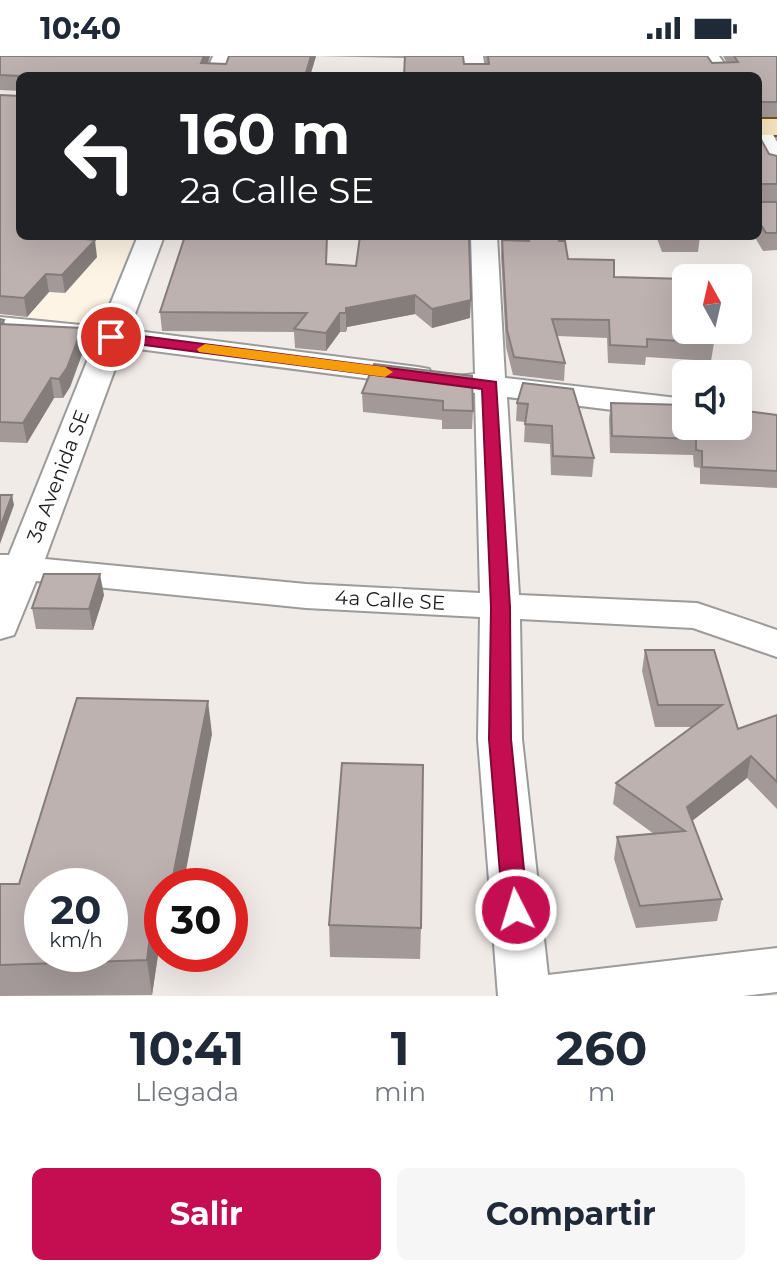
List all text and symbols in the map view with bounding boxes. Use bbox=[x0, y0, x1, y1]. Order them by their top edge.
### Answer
text: 10:40 bbox=[40, 10, 121, 47]
text: 160 m bbox=[180, 100, 350, 168]
icon: left bbox=[48, 104, 152, 208]
text: 2a Calle SE bbox=[180, 168, 374, 212]
north arrow bbox=[672, 264, 752, 344]
map controls bbox=[672, 264, 752, 440]
pin bbox=[77, 303, 145, 371]
icon: arrive bbox=[89, 315, 133, 359]
button: sound bbox=[672, 360, 752, 440]
street label: 3a Avenida SE bbox=[22, 406, 94, 546]
street label: 4a Calle SE bbox=[334, 585, 446, 615]
speed limit sign: 30 bbox=[144, 868, 248, 972]
position arrow bbox=[474, 868, 558, 952]
text: 20 bbox=[51, 885, 101, 934]
text: km/h bbox=[49, 928, 103, 952]
text: 10:41 bbox=[130, 1019, 244, 1077]
text: 1 bbox=[391, 1019, 409, 1077]
text: 260 bbox=[556, 1019, 647, 1077]
text: Llegada bbox=[135, 1076, 239, 1108]
text: min bbox=[374, 1076, 426, 1108]
text: m bbox=[588, 1076, 615, 1108]
button: Salir bbox=[32, 1168, 381, 1260]
button: Compartir bbox=[397, 1168, 745, 1260]

